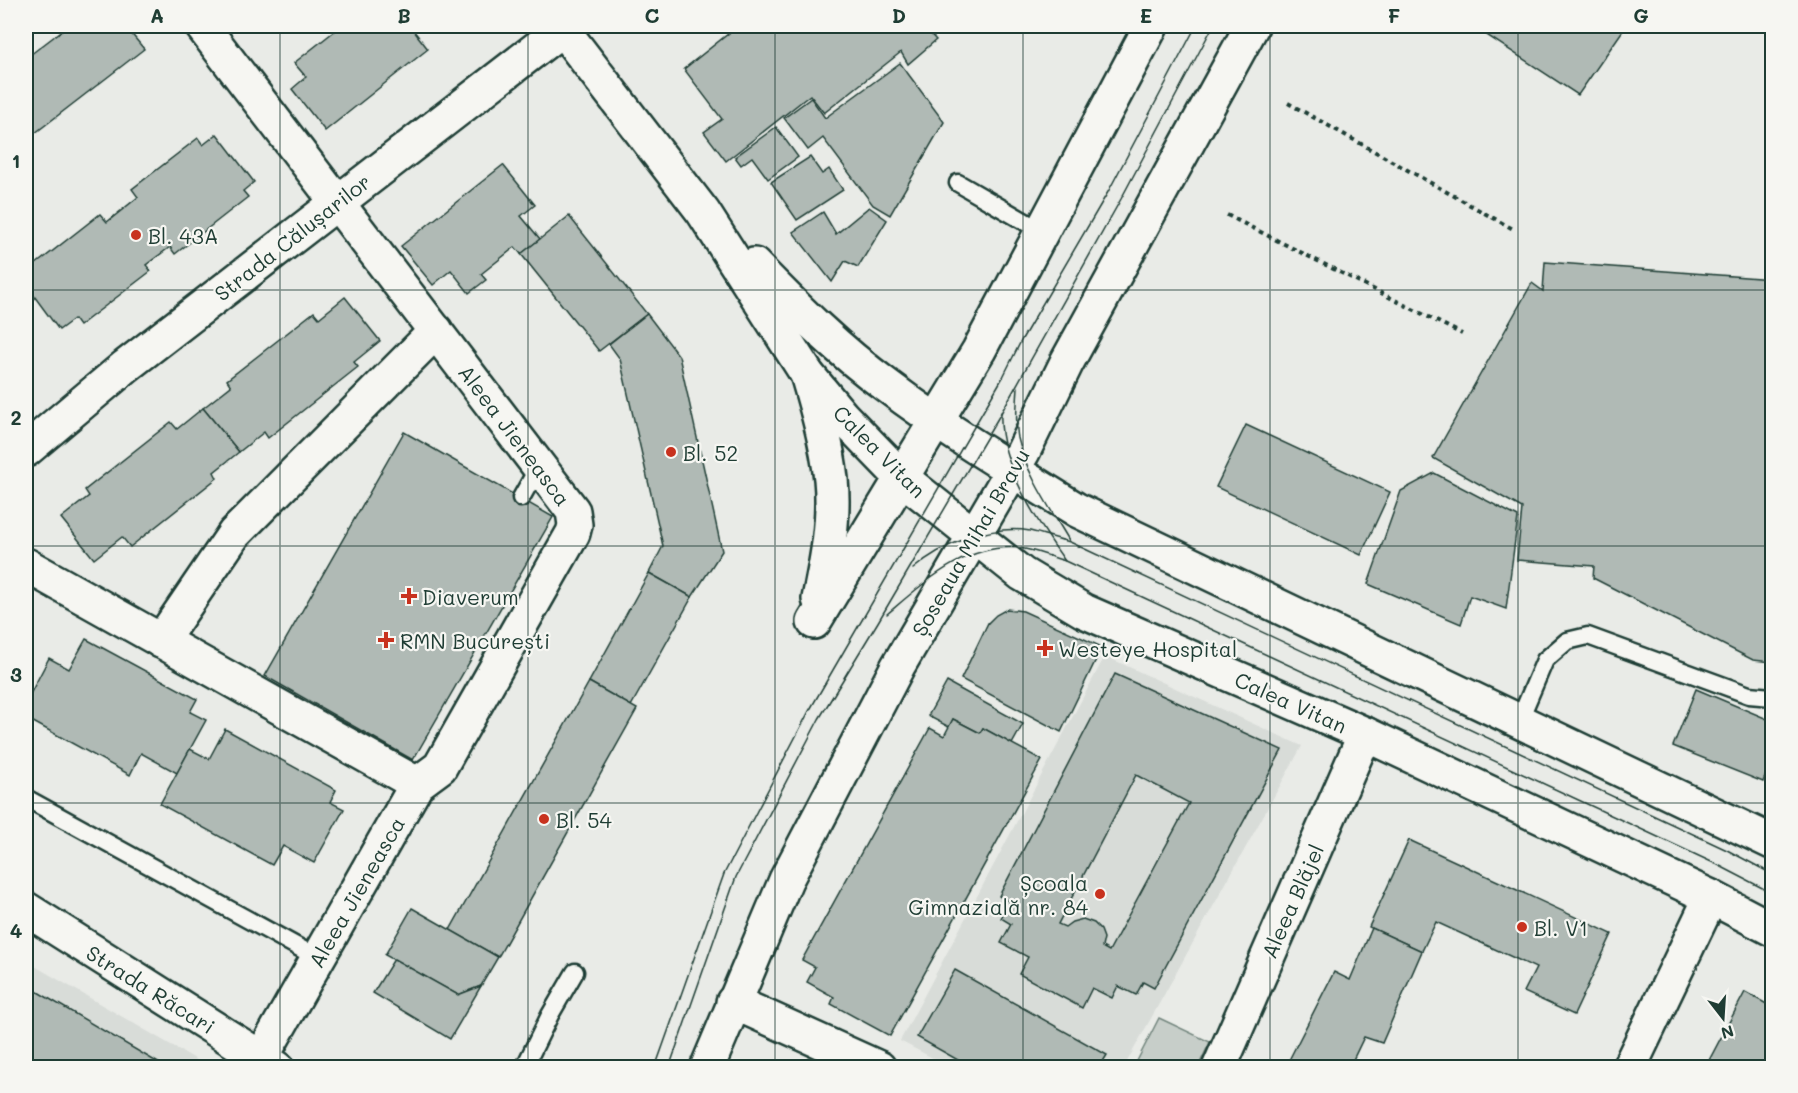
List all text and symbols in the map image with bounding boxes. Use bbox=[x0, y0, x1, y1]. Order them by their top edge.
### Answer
text: A bbox=[150, 2, 164, 28]
text: B bbox=[397, 2, 411, 28]
text: C bbox=[645, 2, 660, 28]
text: D bbox=[892, 2, 906, 28]
text: E bbox=[1140, 2, 1152, 28]
text: F bbox=[1388, 2, 1401, 28]
text: G bbox=[1633, 2, 1649, 28]
text: 1 bbox=[12, 147, 20, 173]
street label: Strada Călușarilor bbox=[208, 168, 376, 307]
place label: Bl. 43A bbox=[148, 222, 218, 249]
marker: Bl. 43A bbox=[129, 228, 143, 242]
street label: Aleea Jieneasca bbox=[453, 359, 577, 511]
street label: Calea Vitan bbox=[828, 399, 932, 503]
text: 2 bbox=[10, 404, 22, 430]
place label: Bl. 52 bbox=[683, 439, 738, 466]
street label: Șoseaua Mihai Bravu bbox=[905, 443, 1036, 641]
marker: Bl. 52 bbox=[664, 445, 678, 459]
place label: Diaverum bbox=[422, 583, 519, 610]
marker: Diaverum bbox=[400, 587, 418, 605]
place label: RMN București bbox=[400, 627, 550, 655]
marker: RMN București bbox=[377, 631, 395, 649]
place label: Westeye Hospital bbox=[1058, 635, 1237, 662]
marker: Westeye Hospital bbox=[1036, 639, 1054, 657]
text: 3 bbox=[10, 661, 22, 687]
street label: Calea Vitan bbox=[1231, 665, 1351, 739]
place label: Bl. 54 bbox=[556, 806, 612, 833]
street label: Aleea Jieneasca bbox=[302, 812, 410, 972]
marker: Bl. 54 bbox=[537, 812, 551, 826]
street label: Aleea Blăjel bbox=[1255, 840, 1329, 962]
place label: Școala Gimnazială nr. 84 bbox=[908, 869, 1089, 920]
marker: Școala Gimnazială nr. 84 bbox=[1093, 887, 1107, 901]
place label: Bl. V1 bbox=[1534, 914, 1588, 941]
text: 4 bbox=[10, 917, 23, 943]
marker: Bl. V1 bbox=[1515, 920, 1529, 934]
street label: Strada Răcari bbox=[82, 939, 220, 1039]
north arrow bbox=[1693, 988, 1753, 1048]
text: N bbox=[1719, 1021, 1736, 1045]

